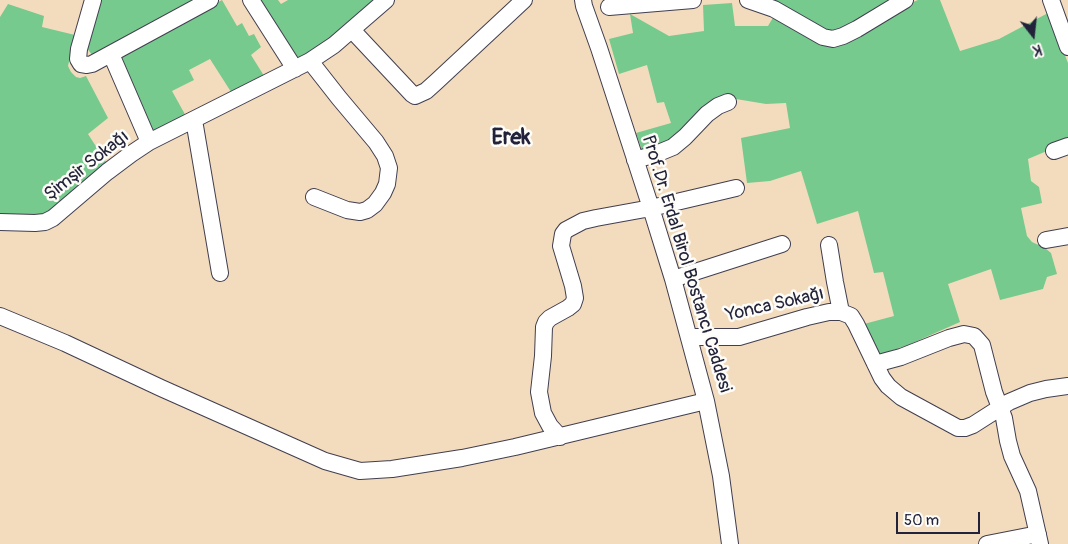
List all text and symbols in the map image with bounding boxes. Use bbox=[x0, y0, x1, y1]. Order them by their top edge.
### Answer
north arrow bbox=[1008, 10, 1058, 60]
text: K bbox=[1031, 41, 1044, 59]
district label: Erek bbox=[492, 125, 530, 151]
street label: Şimşir Sokağı bbox=[40, 126, 134, 206]
street label: Prof.Dr. Erdal Birol Bostancı Caddesi bbox=[637, 133, 735, 395]
street label: Yonca Sokağı bbox=[724, 283, 826, 327]
scale bar bbox=[898, 502, 982, 534]
text: 50 m bbox=[904, 511, 939, 530]

